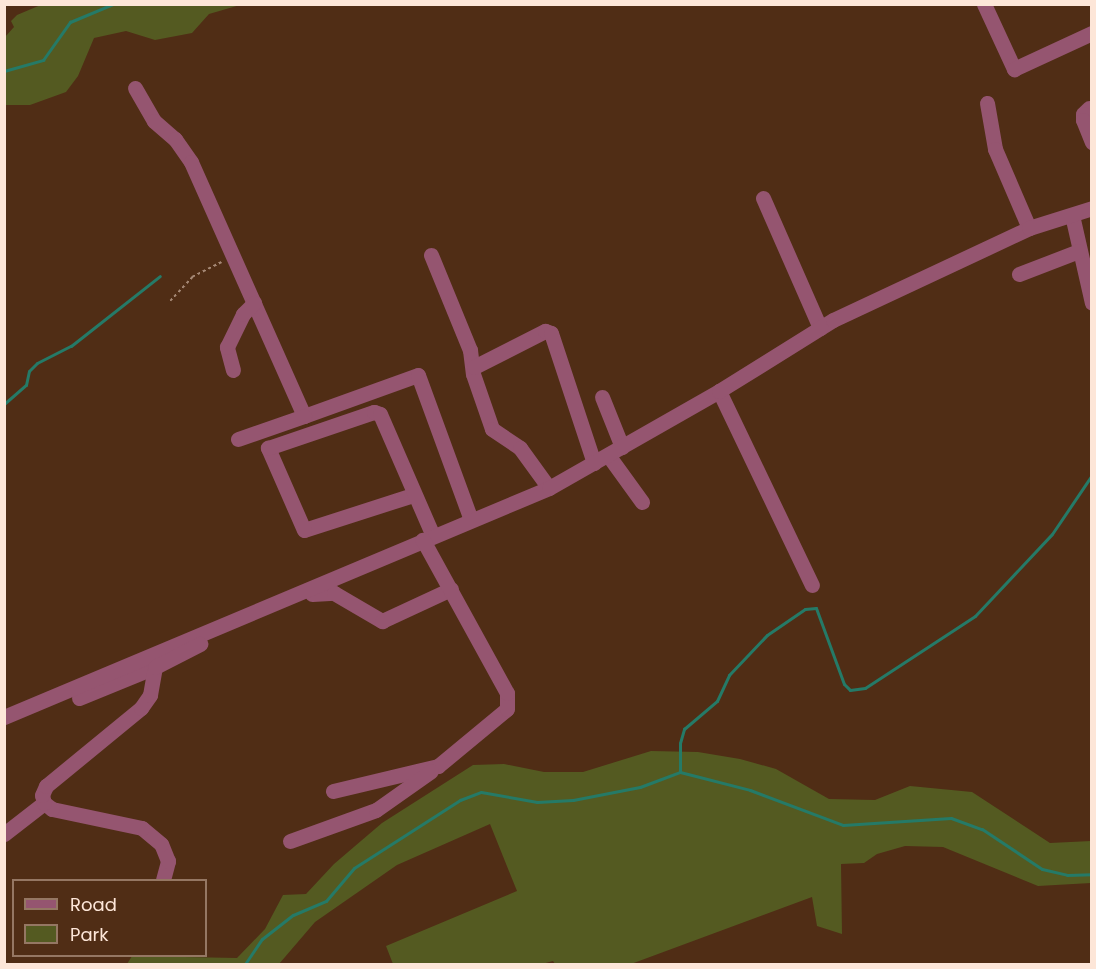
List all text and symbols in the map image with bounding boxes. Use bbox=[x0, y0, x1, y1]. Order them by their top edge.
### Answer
legend bbox=[12, 879, 207, 957]
text: Road bbox=[70, 892, 117, 917]
text: Park bbox=[70, 922, 109, 947]

